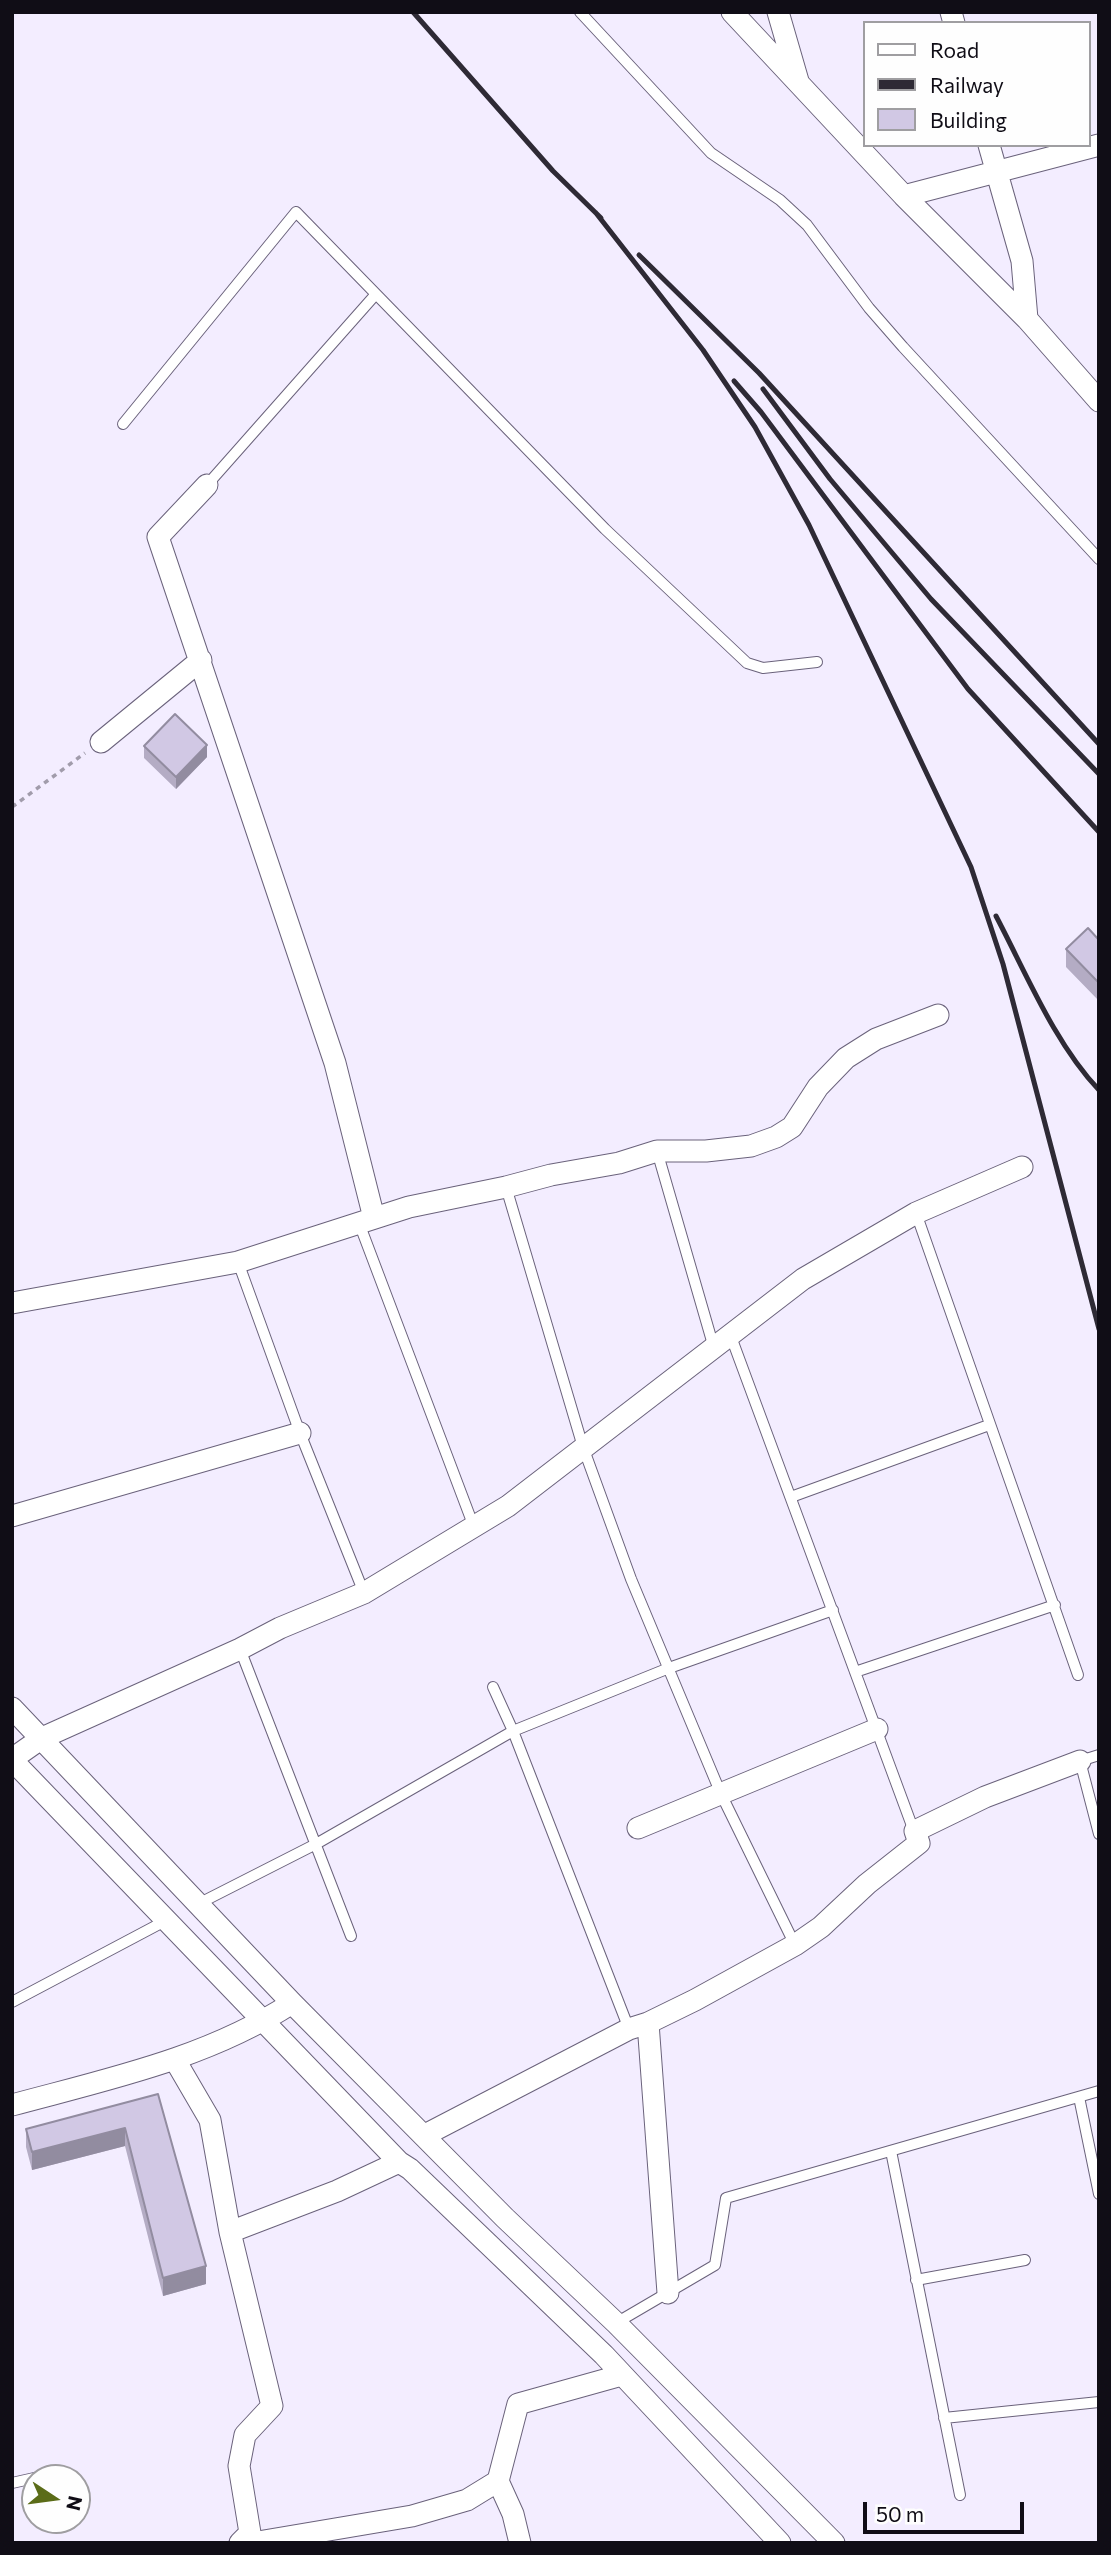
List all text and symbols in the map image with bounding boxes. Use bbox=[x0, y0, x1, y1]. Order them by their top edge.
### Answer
legend bbox=[862, 21, 1090, 147]
text: Road bbox=[930, 37, 979, 62]
text: Railway bbox=[930, 72, 1004, 97]
text: Building bbox=[930, 107, 1007, 132]
north arrow bbox=[21, 2464, 91, 2534]
scale bar bbox=[866, 2488, 1027, 2532]
text: N bbox=[62, 2494, 88, 2513]
text: 50 m bbox=[876, 2501, 924, 2526]

